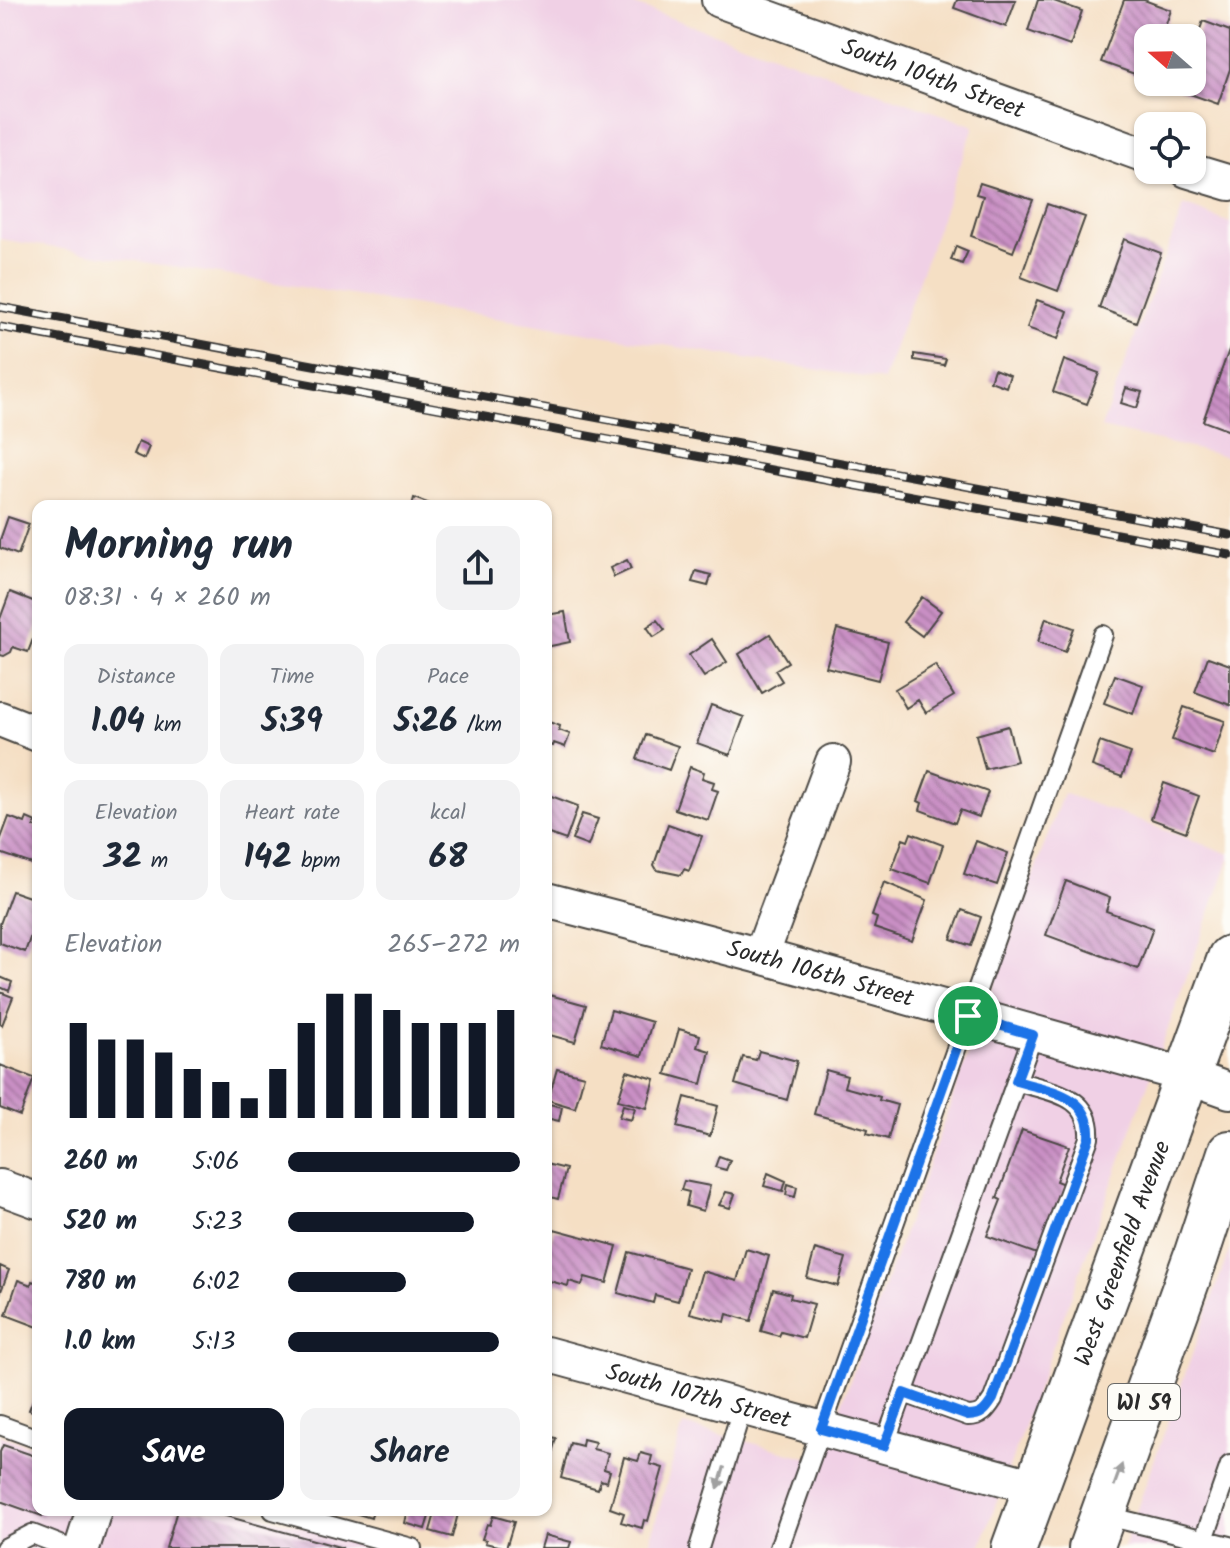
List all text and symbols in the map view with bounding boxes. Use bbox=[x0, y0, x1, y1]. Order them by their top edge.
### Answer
north arrow bbox=[1134, 24, 1206, 96]
map controls bbox=[1134, 24, 1206, 184]
street label: South 104th Street bbox=[836, 28, 1031, 131]
button: locate bbox=[1134, 112, 1206, 184]
text: Morning run bbox=[64, 512, 293, 582]
button: share bbox=[436, 526, 520, 610]
text: 08:31 · 4 × 260 m bbox=[64, 577, 271, 619]
text: Distance bbox=[96, 660, 176, 695]
text: Time bbox=[270, 660, 314, 695]
text: Pace bbox=[427, 660, 469, 695]
text: 1.04 bbox=[91, 695, 145, 749]
text: 5:39 bbox=[261, 695, 323, 749]
text: 5:26 bbox=[394, 695, 458, 749]
text: km bbox=[145, 708, 181, 743]
text: /km bbox=[458, 708, 502, 743]
text: Elevation bbox=[94, 796, 178, 831]
text: Heart rate bbox=[244, 796, 340, 831]
text: kcal bbox=[430, 796, 466, 831]
text: 32 bbox=[104, 831, 142, 885]
text: 142 bbox=[243, 831, 292, 885]
text: 68 bbox=[429, 831, 467, 885]
text: m bbox=[142, 844, 168, 879]
text: bpm bbox=[292, 844, 341, 879]
text: Elevation bbox=[64, 924, 162, 966]
text: 265–272 m bbox=[387, 924, 520, 966]
street label: South 106th Street bbox=[722, 930, 919, 1019]
pin bbox=[934, 982, 1002, 1050]
icon: arrive bbox=[946, 994, 990, 1038]
street label: West Greenfield Avenue bbox=[1064, 1135, 1183, 1372]
text: 260 m bbox=[64, 1141, 138, 1183]
text: 5:06 bbox=[192, 1141, 240, 1183]
text: 520 m bbox=[64, 1201, 137, 1243]
text: 5:23 bbox=[192, 1201, 242, 1243]
text: 780 m bbox=[64, 1261, 136, 1303]
text: 6:02 bbox=[192, 1261, 241, 1303]
text: 1.0 km bbox=[64, 1321, 135, 1363]
text: 5:13 bbox=[192, 1321, 235, 1363]
street label: South 107th Street bbox=[601, 1353, 796, 1441]
road number: WI 59 bbox=[1108, 1384, 1180, 1420]
button: Save bbox=[64, 1408, 284, 1500]
button: Share bbox=[300, 1408, 520, 1500]
one-way arrow bbox=[1112, 1462, 1124, 1486]
one-way arrow bbox=[714, 1467, 726, 1491]

